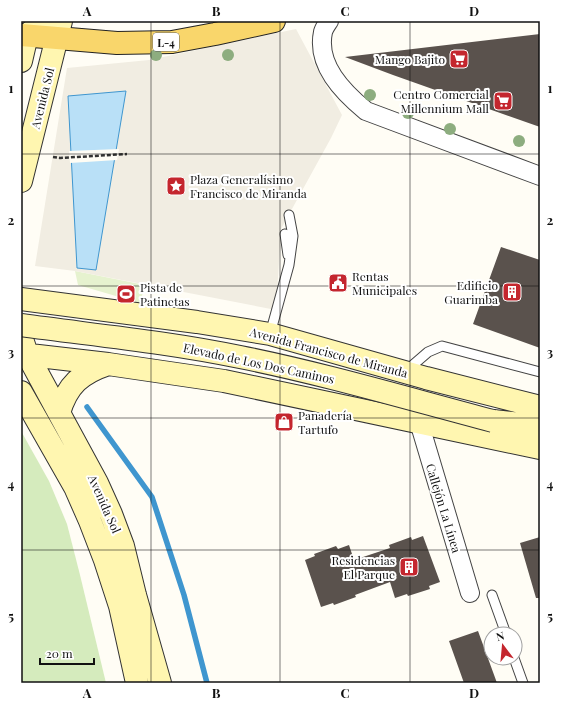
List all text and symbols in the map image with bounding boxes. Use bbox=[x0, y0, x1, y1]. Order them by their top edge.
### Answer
text: A bbox=[82, 2, 92, 19]
text: B bbox=[212, 2, 221, 19]
text: C bbox=[340, 2, 350, 19]
text: D bbox=[469, 2, 479, 19]
road number: L-4 bbox=[153, 33, 179, 51]
supermarket icon: Mango Bajito bbox=[448, 48, 470, 70]
place label: Mango Bajito bbox=[375, 51, 445, 67]
street label: Avenida Sol bbox=[26, 65, 57, 131]
text: 1 bbox=[9, 79, 14, 96]
text: 1 bbox=[548, 79, 553, 96]
place label: Centro Comercial Millennium Mall bbox=[393, 86, 490, 116]
supermarket icon: Centro Comercial Millennium Mall bbox=[492, 90, 514, 112]
place label: Plaza Generalísimo Francisco de Miranda bbox=[190, 171, 307, 201]
place icon: Plaza Generalísimo Francisco de Miranda bbox=[165, 175, 187, 197]
text: 2 bbox=[8, 211, 15, 228]
text: 2 bbox=[547, 211, 554, 228]
place label: Rentas Municipales bbox=[352, 268, 417, 298]
public building icon: Rentas Municipales bbox=[327, 272, 349, 294]
place label: Edificio Guarimba bbox=[444, 277, 498, 307]
place label: Pista de Patinetas bbox=[140, 279, 190, 309]
building icon: Edificio Guarimba bbox=[501, 281, 523, 303]
sports icon: Pista de Patinetas bbox=[115, 283, 137, 305]
street label: Avenida Francisco de Miranda bbox=[247, 323, 410, 381]
street label: Elevado de Los Dos Caminos bbox=[182, 339, 336, 387]
text: 3 bbox=[8, 343, 14, 360]
text: 3 bbox=[547, 343, 553, 360]
place label: Panadería Tartufo bbox=[298, 407, 352, 437]
shop icon: Panadería Tartufo bbox=[273, 411, 295, 433]
street label: Callejón La Línea bbox=[423, 461, 465, 555]
street label: Avenida Sol bbox=[85, 471, 125, 536]
text: 4 bbox=[8, 475, 15, 492]
text: 4 bbox=[547, 475, 554, 492]
place label: Residencias El Parque bbox=[331, 552, 395, 582]
building icon: Residencias El Parque bbox=[398, 556, 420, 578]
text: 5 bbox=[8, 607, 14, 624]
text: 5 bbox=[547, 607, 553, 624]
north arrow bbox=[483, 626, 523, 666]
text: N bbox=[494, 628, 506, 644]
scale bar bbox=[40, 640, 94, 666]
text: 20 m bbox=[46, 645, 73, 661]
text: A bbox=[82, 684, 92, 701]
text: B bbox=[212, 684, 221, 701]
text: C bbox=[340, 684, 350, 701]
text: D bbox=[469, 684, 479, 701]

